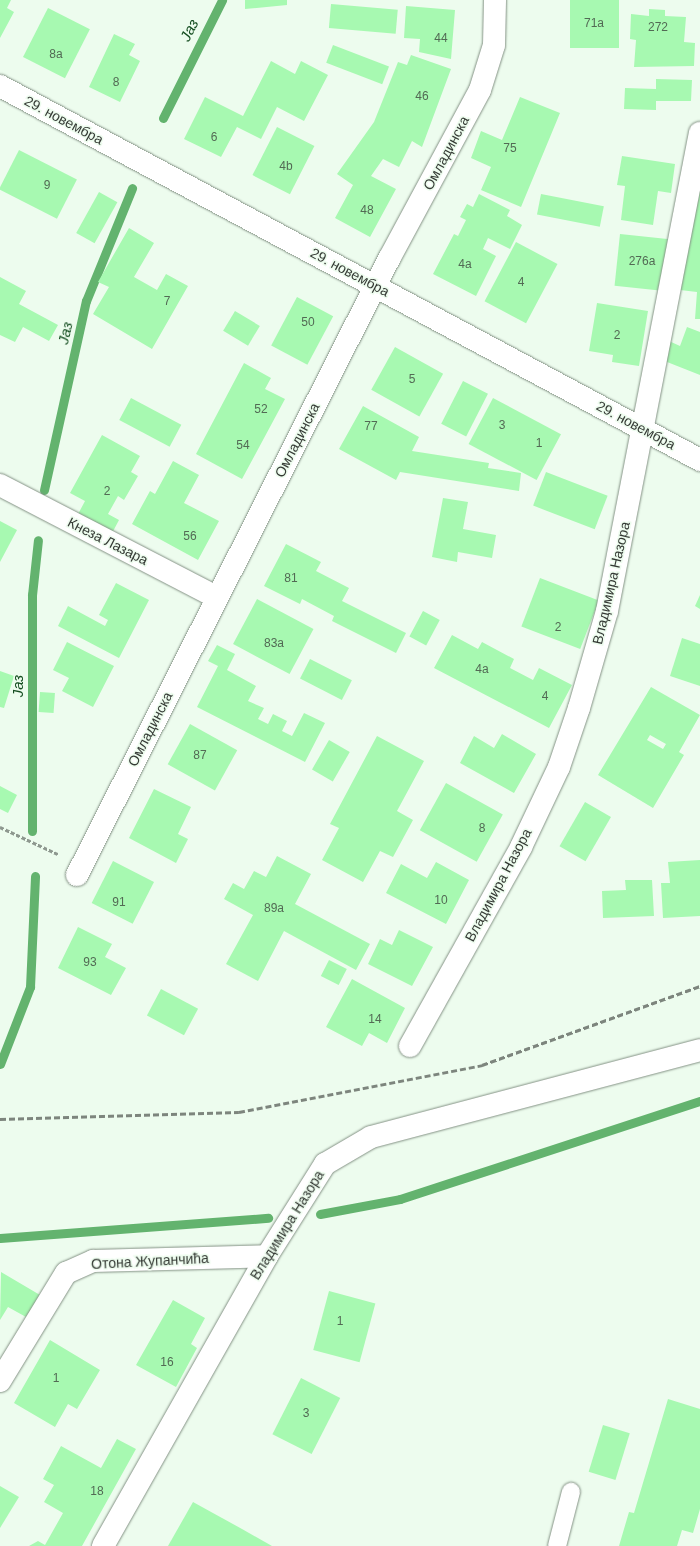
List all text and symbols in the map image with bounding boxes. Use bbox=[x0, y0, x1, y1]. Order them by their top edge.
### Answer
water label: Јаз bbox=[176, 16, 202, 44]
house number: 71a bbox=[584, 17, 604, 31]
house number: 272 bbox=[648, 21, 668, 35]
house number: 44 bbox=[434, 32, 448, 46]
house number: 8a bbox=[49, 48, 63, 62]
house number: 8 bbox=[113, 76, 119, 90]
house number: 46 bbox=[415, 90, 429, 104]
street label: 29. новембра bbox=[22, 92, 106, 148]
street label: Омладинска bbox=[419, 113, 473, 193]
house number: 6 bbox=[211, 131, 217, 145]
house number: 75 bbox=[503, 142, 517, 156]
house number: 4b bbox=[279, 160, 293, 174]
house number: 9 bbox=[44, 179, 50, 193]
house number: 48 bbox=[360, 204, 374, 218]
street label: 29. новембра bbox=[308, 244, 392, 300]
house number: 276a bbox=[629, 255, 655, 269]
house number: 4a bbox=[458, 258, 472, 272]
house number: 4 bbox=[518, 276, 524, 290]
house number: 7 bbox=[164, 295, 170, 309]
house number: 50 bbox=[301, 316, 315, 330]
water label: Јаз bbox=[54, 320, 76, 346]
house number: 2 bbox=[614, 329, 620, 343]
house number: 5 bbox=[409, 373, 415, 387]
street label: 29. новембра bbox=[594, 397, 678, 453]
street label: Омладинска bbox=[271, 400, 323, 480]
house number: 52 bbox=[254, 403, 268, 417]
house number: 3 bbox=[499, 419, 505, 433]
house number: 77 bbox=[364, 420, 378, 434]
house number: 1 bbox=[536, 437, 542, 451]
house number: 54 bbox=[236, 439, 250, 453]
house number: 2 bbox=[104, 485, 110, 499]
street label: Кнеза Лазара bbox=[65, 514, 151, 568]
street label: Владимира Назора bbox=[589, 520, 633, 646]
house number: 56 bbox=[183, 530, 197, 544]
house number: 81 bbox=[284, 572, 298, 586]
house number: 2 bbox=[555, 621, 561, 635]
house number: 83a bbox=[264, 637, 284, 651]
house number: 4a bbox=[475, 663, 489, 677]
water label: Јаз bbox=[9, 675, 27, 697]
street label: Омладинска bbox=[124, 689, 176, 769]
house number: 4 bbox=[542, 690, 548, 704]
house number: 87 bbox=[193, 749, 207, 763]
house number: 8 bbox=[479, 822, 485, 836]
street label: Владимира Назора bbox=[461, 826, 535, 944]
house number: 10 bbox=[434, 894, 448, 908]
house number: 91 bbox=[112, 896, 126, 910]
house number: 89a bbox=[264, 902, 284, 916]
house number: 93 bbox=[83, 956, 97, 970]
house number: 14 bbox=[368, 1013, 382, 1027]
street label: Владимира Назора bbox=[247, 1167, 327, 1283]
street label: Отона Жупанчића bbox=[91, 1250, 209, 1272]
house number: 1 bbox=[337, 1315, 343, 1329]
house number: 16 bbox=[160, 1356, 174, 1370]
house number: 1 bbox=[53, 1372, 59, 1386]
house number: 3 bbox=[303, 1407, 309, 1421]
house number: 18 bbox=[90, 1485, 104, 1499]

